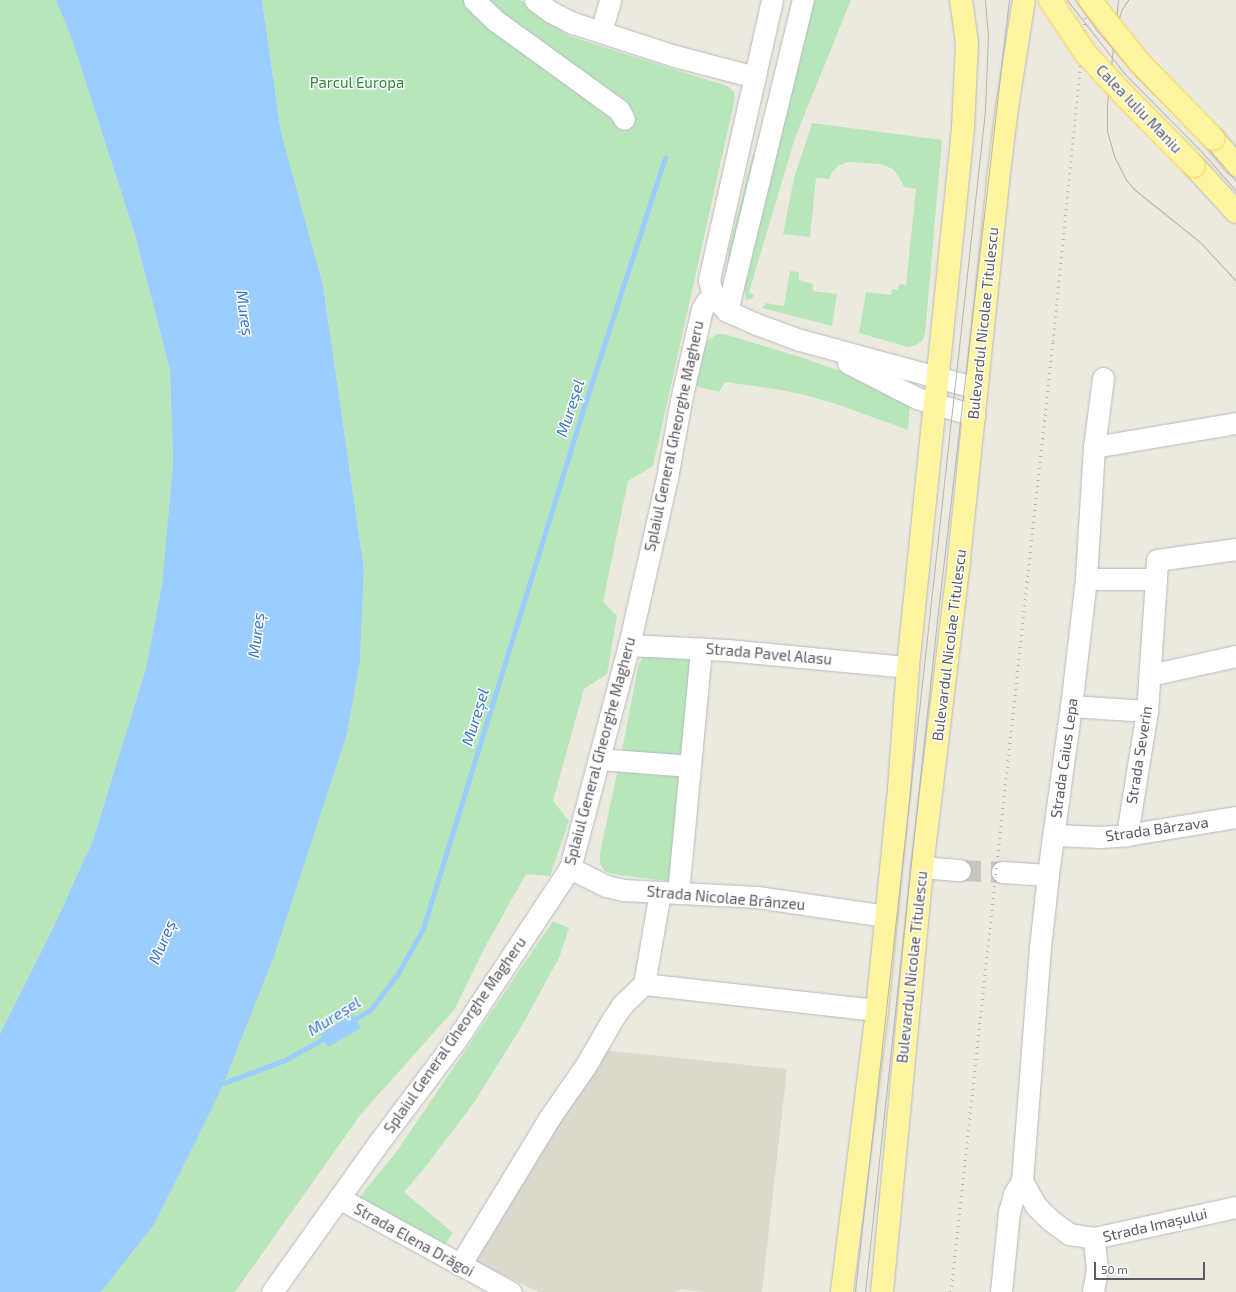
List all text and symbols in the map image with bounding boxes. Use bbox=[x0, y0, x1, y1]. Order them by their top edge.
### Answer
street label: Calea Iuliu Maniu bbox=[1092, 61, 1186, 157]
park label: Parcul Europa bbox=[310, 74, 404, 92]
street label: Bulevardul Nicolae Titulescu bbox=[964, 226, 1002, 420]
water label: Mureș bbox=[232, 289, 258, 337]
street label: Splaiul General Gheorghe Magheru bbox=[641, 319, 707, 553]
water label: Mureșel bbox=[552, 377, 588, 439]
street label: Bulevardul Nicolae Titulescu bbox=[928, 548, 970, 742]
water label: Mureș bbox=[244, 611, 268, 659]
street label: Splaiul General Gheorghe Magheru bbox=[561, 634, 639, 868]
street label: Strada Pavel Alasu bbox=[705, 639, 833, 669]
water label: Mureșel bbox=[457, 686, 493, 748]
street label: Strada Caius Lepa bbox=[1047, 697, 1081, 819]
street label: Strada Severin bbox=[1122, 705, 1156, 805]
street label: Strada Bârzava bbox=[1104, 813, 1210, 845]
street label: Bulevardul Nicolae Titulescu bbox=[893, 870, 931, 1064]
street label: Strada Nicolae Brânzeu bbox=[646, 882, 806, 914]
water label: Mureș bbox=[144, 917, 180, 967]
street label: Splaiul General Gheorghe Magheru bbox=[380, 933, 530, 1137]
water label: Mureșel bbox=[304, 992, 364, 1040]
street label: Strada Elena Drăgoi bbox=[351, 1200, 477, 1280]
street label: Strada Imașului bbox=[1101, 1204, 1209, 1246]
scale bar bbox=[1096, 1254, 1207, 1280]
text: 50 m bbox=[1101, 1262, 1128, 1276]

